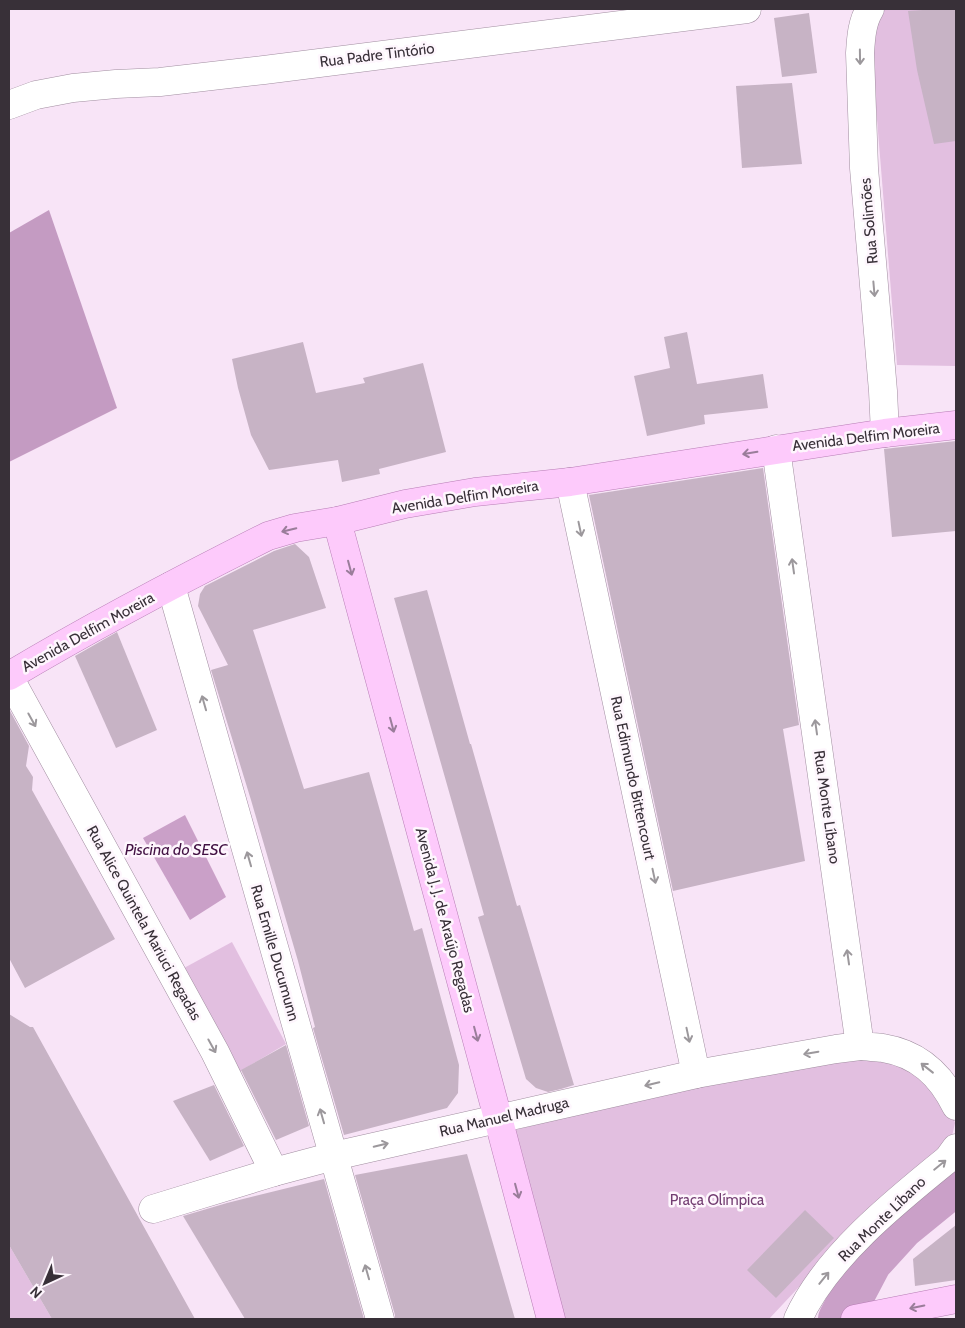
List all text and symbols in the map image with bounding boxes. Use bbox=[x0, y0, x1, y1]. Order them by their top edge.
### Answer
street label: Rua Padre Tintório bbox=[319, 39, 435, 71]
one-way arrow bbox=[855, 48, 865, 65]
street label: Rua Solimões bbox=[856, 177, 882, 265]
one-way arrow bbox=[870, 281, 879, 297]
street label: Avenida Delfim Moreira bbox=[791, 419, 941, 455]
one-way arrow bbox=[742, 448, 758, 458]
street label: Avenida Delfim Moreira bbox=[390, 476, 540, 517]
one-way arrow bbox=[576, 521, 585, 537]
one-way arrow bbox=[282, 526, 298, 535]
one-way arrow bbox=[788, 558, 798, 574]
one-way arrow bbox=[345, 559, 355, 575]
street label: Avenida Delfim Moreira bbox=[19, 588, 158, 676]
street label: Rua Edimundo Bittencourt bbox=[607, 694, 659, 862]
one-way arrow bbox=[198, 695, 208, 711]
one-way arrow bbox=[28, 712, 37, 727]
one-way arrow bbox=[388, 716, 397, 732]
one-way arrow bbox=[811, 719, 821, 735]
street label: Rua Monte Líbano bbox=[810, 749, 844, 865]
street label: Rua Alice Quintela Mariuci Regadas bbox=[83, 823, 205, 1023]
street label: Avenida J. J. de Araújo Regadas bbox=[412, 826, 478, 1014]
water label: Piscina do SESC bbox=[125, 840, 228, 859]
one-way arrow bbox=[243, 851, 253, 867]
one-way arrow bbox=[650, 868, 659, 884]
street label: Rua Emille Ducumunn bbox=[247, 883, 303, 1023]
one-way arrow bbox=[842, 950, 852, 966]
one-way arrow bbox=[471, 1025, 481, 1041]
one-way arrow bbox=[684, 1027, 693, 1043]
one-way arrow bbox=[208, 1038, 217, 1053]
one-way arrow bbox=[804, 1049, 820, 1058]
one-way arrow bbox=[920, 1063, 934, 1073]
one-way arrow bbox=[644, 1080, 660, 1089]
street label: Rua Manuel Madruga bbox=[438, 1093, 571, 1141]
one-way arrow bbox=[317, 1108, 327, 1124]
one-way arrow bbox=[373, 1140, 389, 1149]
one-way arrow bbox=[933, 1159, 946, 1170]
street label: Rua Monte Líbano bbox=[834, 1173, 930, 1265]
one-way arrow bbox=[513, 1182, 522, 1198]
park label: Praça Olímpica bbox=[670, 1191, 765, 1209]
north arrow bbox=[20, 1258, 70, 1308]
one-way arrow bbox=[361, 1265, 371, 1281]
one-way arrow bbox=[818, 1272, 829, 1285]
text: N bbox=[26, 1282, 46, 1302]
one-way arrow bbox=[909, 1303, 925, 1312]

